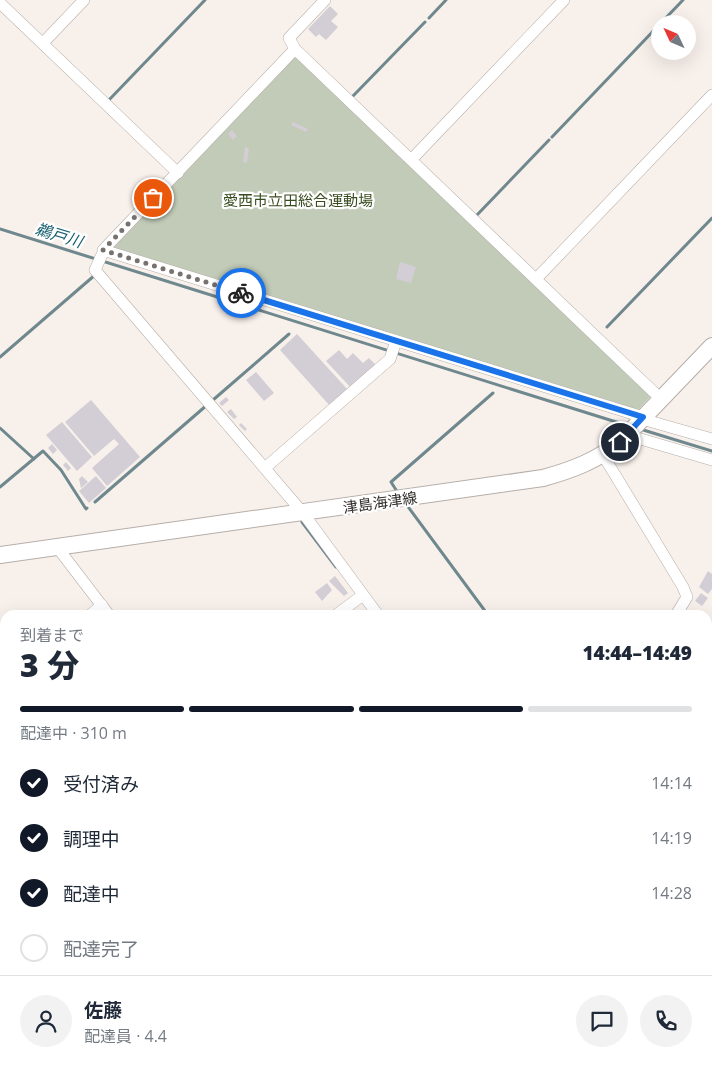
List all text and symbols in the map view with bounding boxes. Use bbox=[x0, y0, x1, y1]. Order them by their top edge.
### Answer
north arrow bbox=[651, 15, 696, 60]
map controls bbox=[651, 15, 696, 60]
pin bbox=[132, 177, 174, 219]
icon: bag bbox=[139, 184, 167, 212]
park label: 愛西市立田総合運動場 bbox=[223, 190, 373, 210]
water label: 鵜戸川 bbox=[33, 217, 87, 253]
courier bbox=[216, 268, 266, 318]
icon: bike bbox=[227, 279, 255, 307]
pin bbox=[599, 421, 641, 463]
icon: home bbox=[606, 428, 634, 456]
street label: 津島海津線 bbox=[341, 487, 419, 517]
text: 到着まで bbox=[20, 624, 84, 646]
text: 14:44–14:49 bbox=[582, 640, 692, 666]
text: 3 分 bbox=[20, 643, 79, 686]
text: 配達中 · 310 m bbox=[20, 722, 127, 744]
icon: check bbox=[20, 769, 48, 797]
text: 受付済み bbox=[63, 771, 139, 797]
text: 14:14 bbox=[651, 772, 692, 794]
icon: check bbox=[20, 824, 48, 852]
text: 調理中 bbox=[63, 826, 120, 852]
text: 14:19 bbox=[651, 827, 692, 849]
icon: check bbox=[20, 879, 48, 907]
text: 配達中 bbox=[63, 881, 120, 907]
text: 14:28 bbox=[651, 882, 692, 904]
text: 配達完了 bbox=[63, 936, 139, 962]
button: person bbox=[20, 995, 72, 1047]
button: chat bbox=[576, 995, 628, 1047]
button: phone bbox=[640, 995, 692, 1047]
text: 佐藤 bbox=[84, 997, 122, 1023]
text: 配達員 · 4.4 bbox=[84, 1025, 167, 1047]

